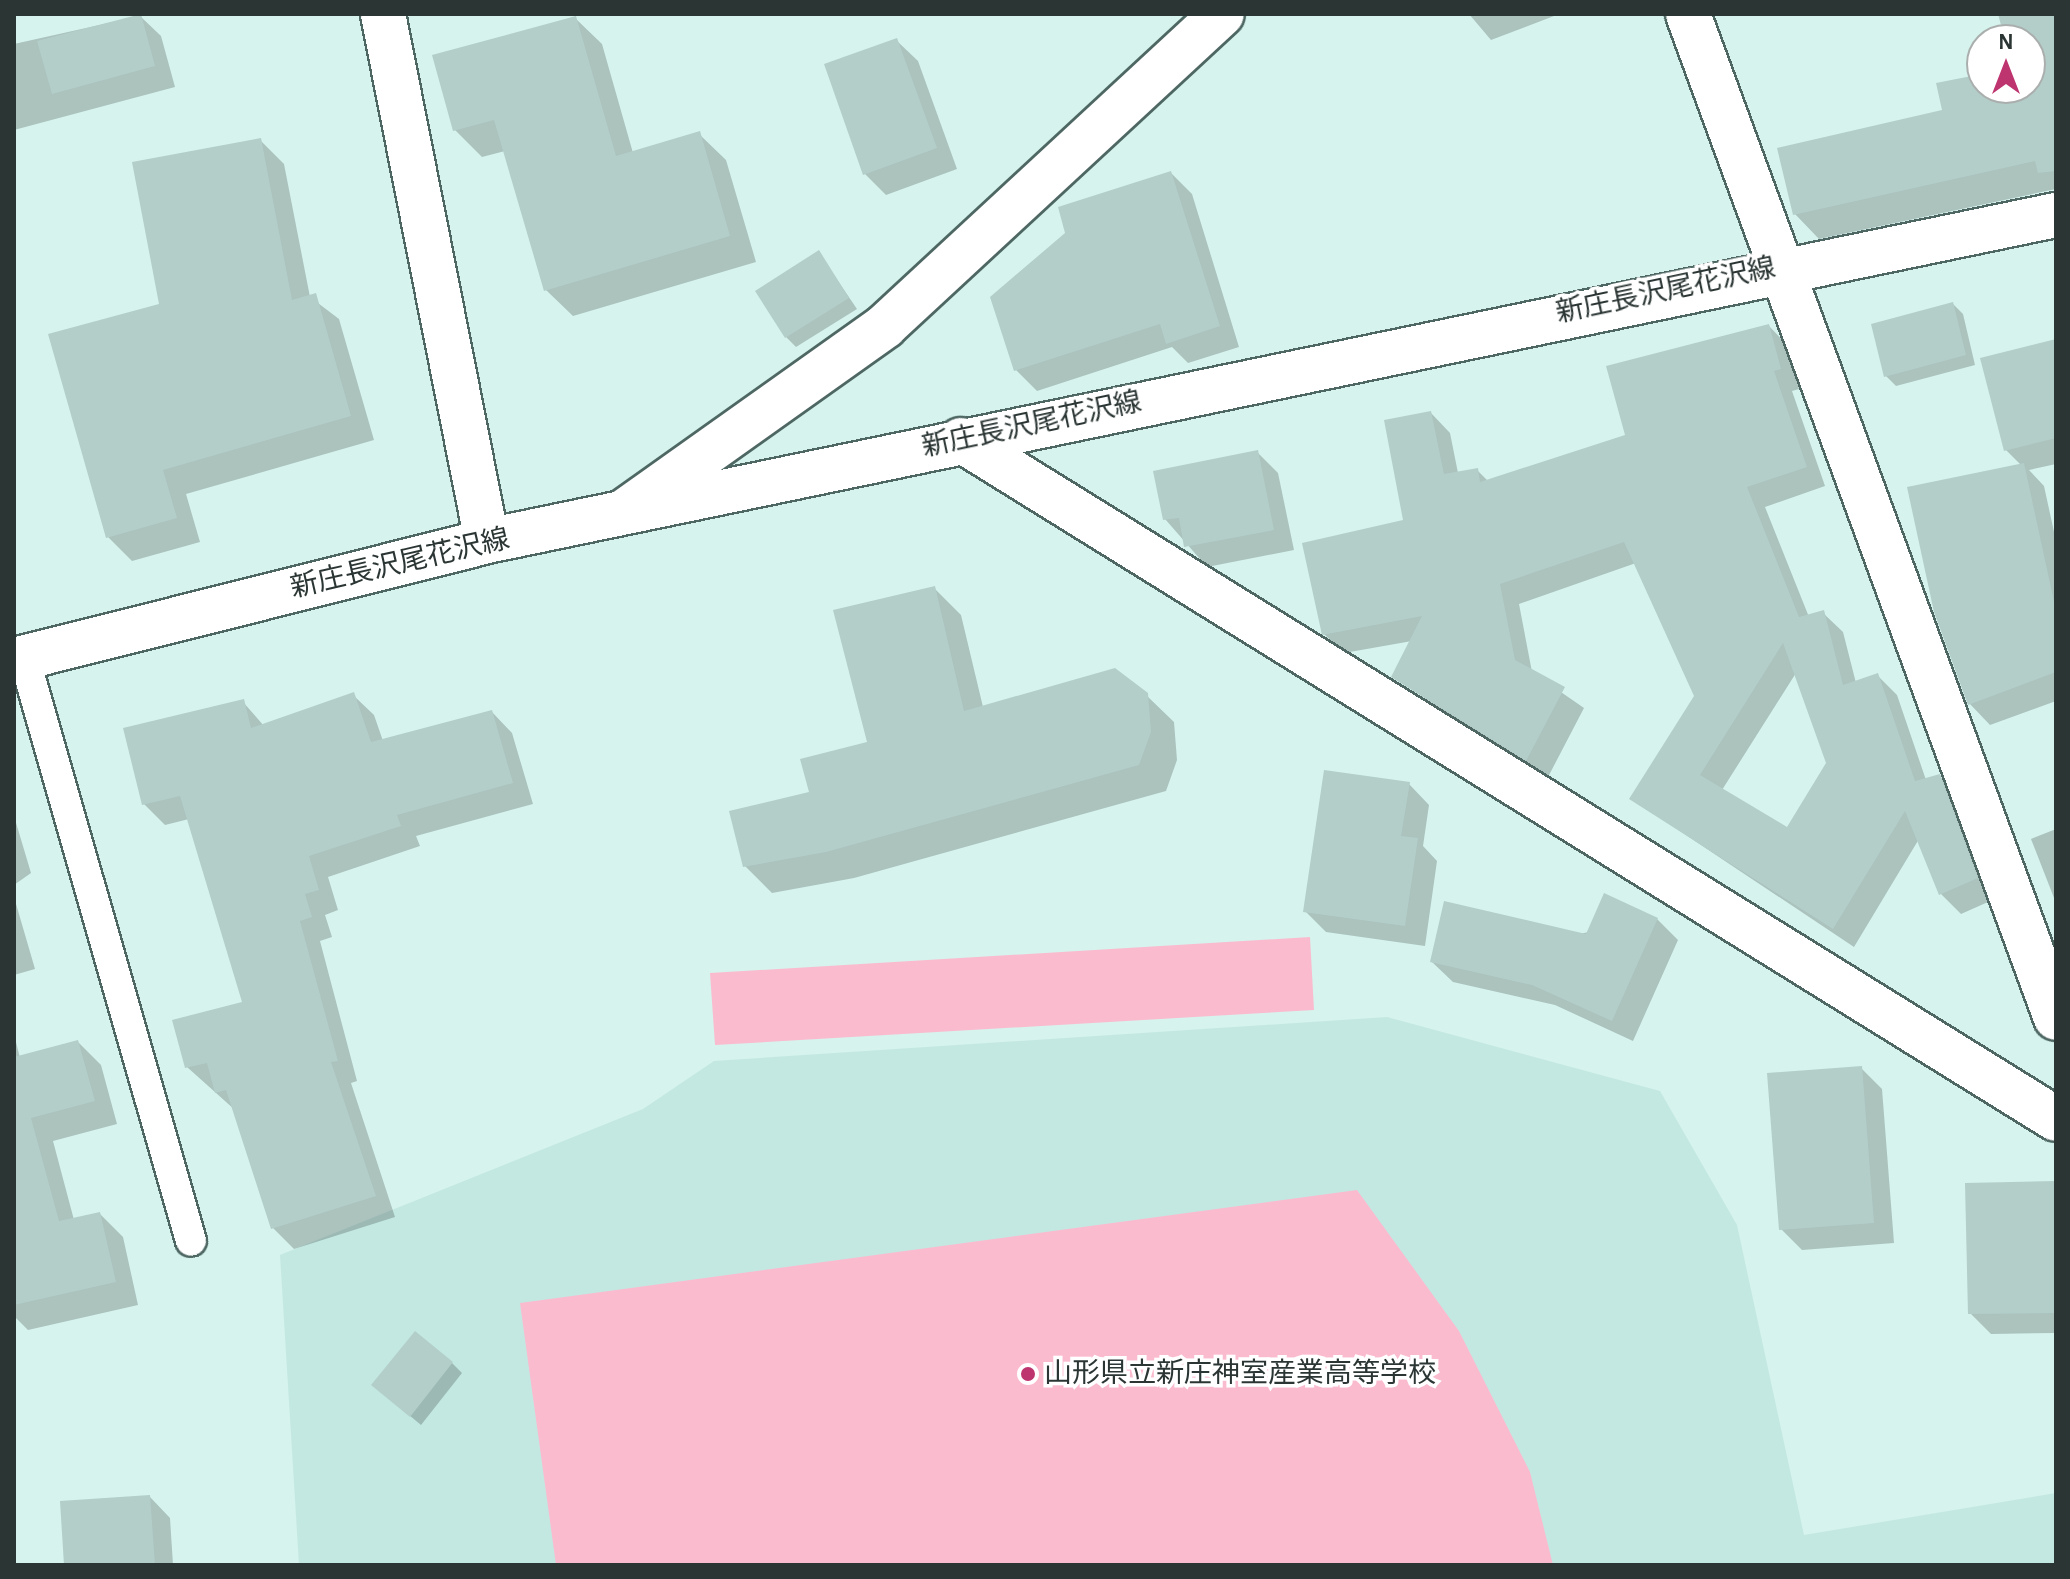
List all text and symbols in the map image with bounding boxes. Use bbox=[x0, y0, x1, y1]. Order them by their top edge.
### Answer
north arrow bbox=[1966, 24, 2046, 104]
text: N bbox=[1998, 31, 2014, 53]
street label: 新庄長沢尾花沢線 bbox=[1553, 251, 1779, 331]
street label: 新庄長沢尾花沢線 bbox=[919, 385, 1145, 465]
street label: 新庄長沢尾花沢線 bbox=[287, 522, 513, 606]
place label: 山形県立新庄神室産業高等学校 bbox=[1044, 1357, 1436, 1391]
marker: 山形県立新庄神室産業高等学校 bbox=[1019, 1365, 1037, 1383]

